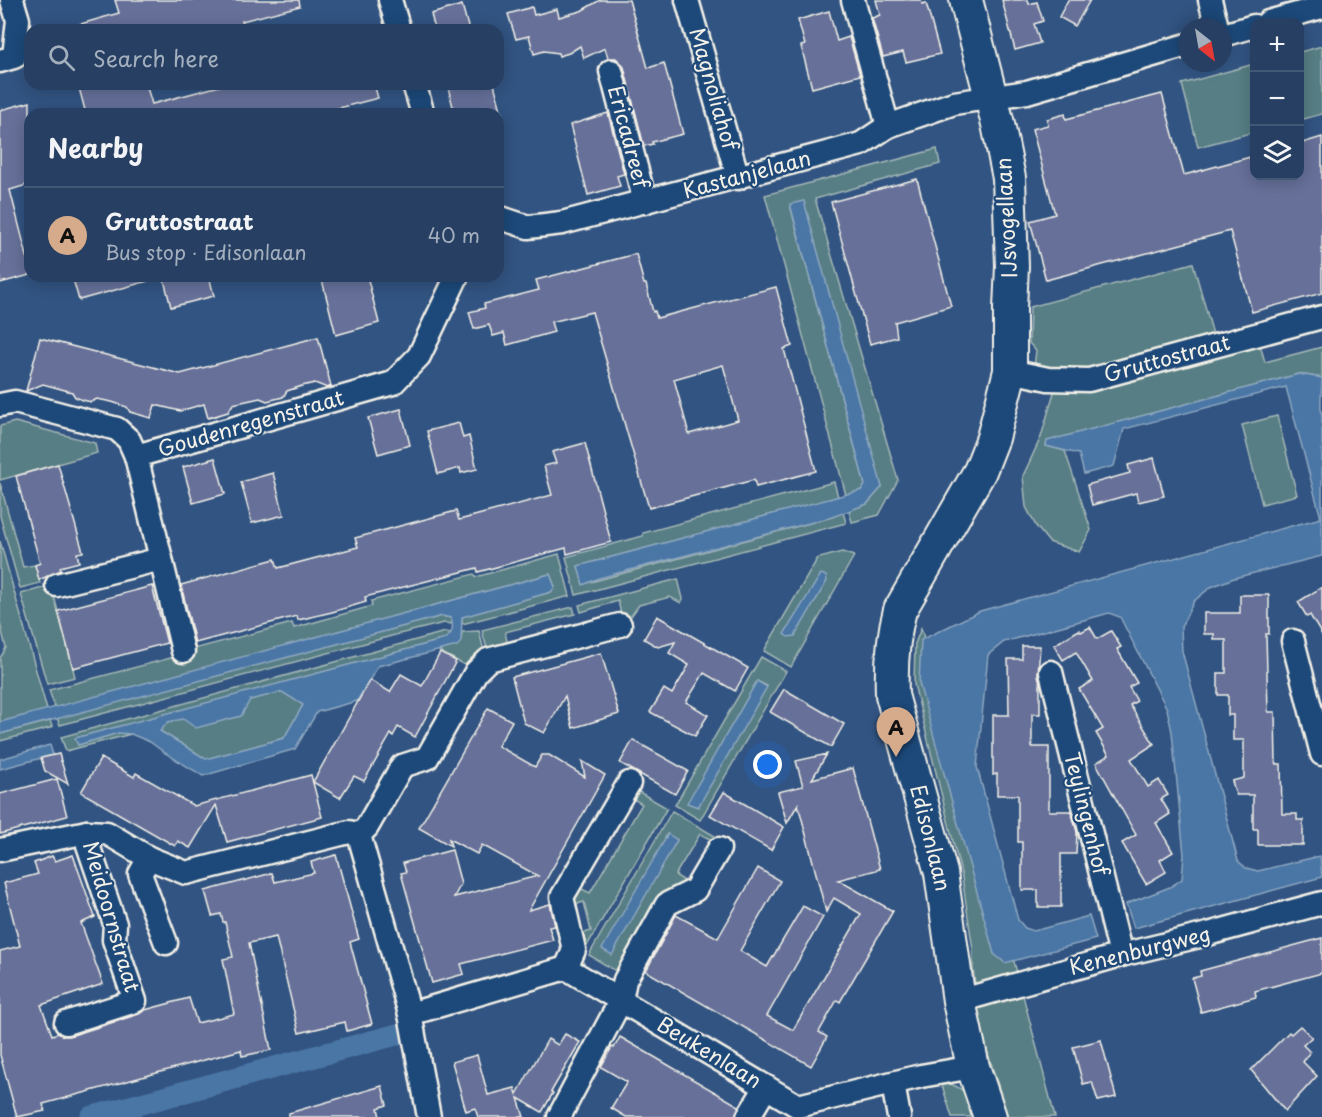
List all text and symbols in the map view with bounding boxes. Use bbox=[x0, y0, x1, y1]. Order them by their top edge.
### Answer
north arrow bbox=[1178, 18, 1232, 72]
map controls bbox=[1250, 18, 1304, 180]
button: + bbox=[1250, 18, 1304, 72]
street label: Magnoliahof bbox=[682, 23, 748, 155]
search box bbox=[24, 24, 504, 90]
icon: search bbox=[45, 41, 78, 74]
text: Search here bbox=[93, 41, 219, 74]
button: − bbox=[1250, 72, 1304, 126]
street label: Ericadreef bbox=[601, 82, 659, 193]
button: layers bbox=[1250, 126, 1304, 180]
text: Nearby bbox=[48, 128, 143, 167]
street label: Kastanjelaan bbox=[679, 141, 814, 205]
street label: IJsvogellaan bbox=[986, 157, 1024, 279]
text: Gruttostraat bbox=[105, 204, 254, 237]
text: A bbox=[60, 220, 75, 250]
text: 40 m bbox=[428, 220, 480, 250]
text: Bus stop · Edisonlaan bbox=[105, 237, 307, 267]
street label: Gruttostraat bbox=[1100, 325, 1233, 389]
street label: Goudenregenstraat bbox=[154, 380, 347, 464]
pin: A bbox=[876, 708, 916, 757]
street label: Teylingenhof bbox=[1057, 748, 1119, 880]
your location bbox=[753, 750, 782, 779]
street label: Edisonlaan bbox=[903, 781, 961, 894]
street label: Meidoornstraat bbox=[76, 837, 150, 996]
street label: Kenenburgweg bbox=[1065, 916, 1214, 982]
street label: Beukenlaan bbox=[652, 1007, 769, 1095]

